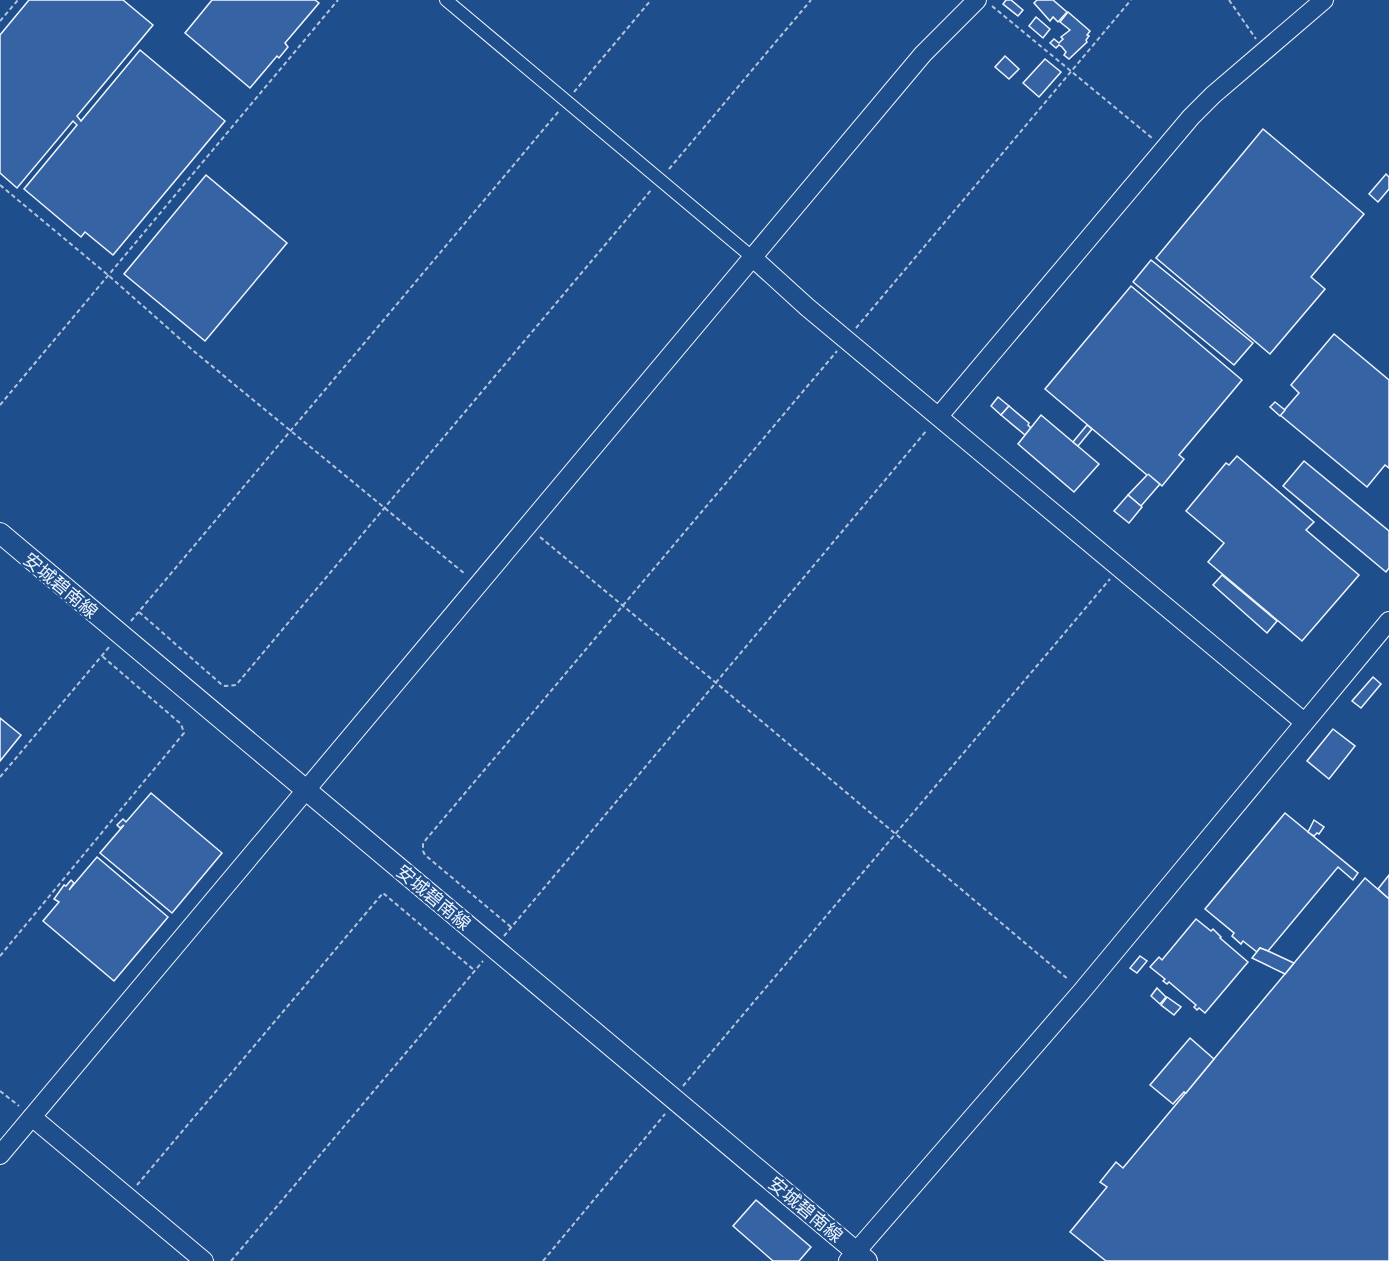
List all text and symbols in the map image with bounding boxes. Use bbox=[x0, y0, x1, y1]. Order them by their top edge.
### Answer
street label: 安城碧南線 bbox=[19, 548, 103, 622]
street label: 安城碧南線 bbox=[392, 860, 476, 934]
street label: 安城碧南線 bbox=[764, 1172, 848, 1246]

